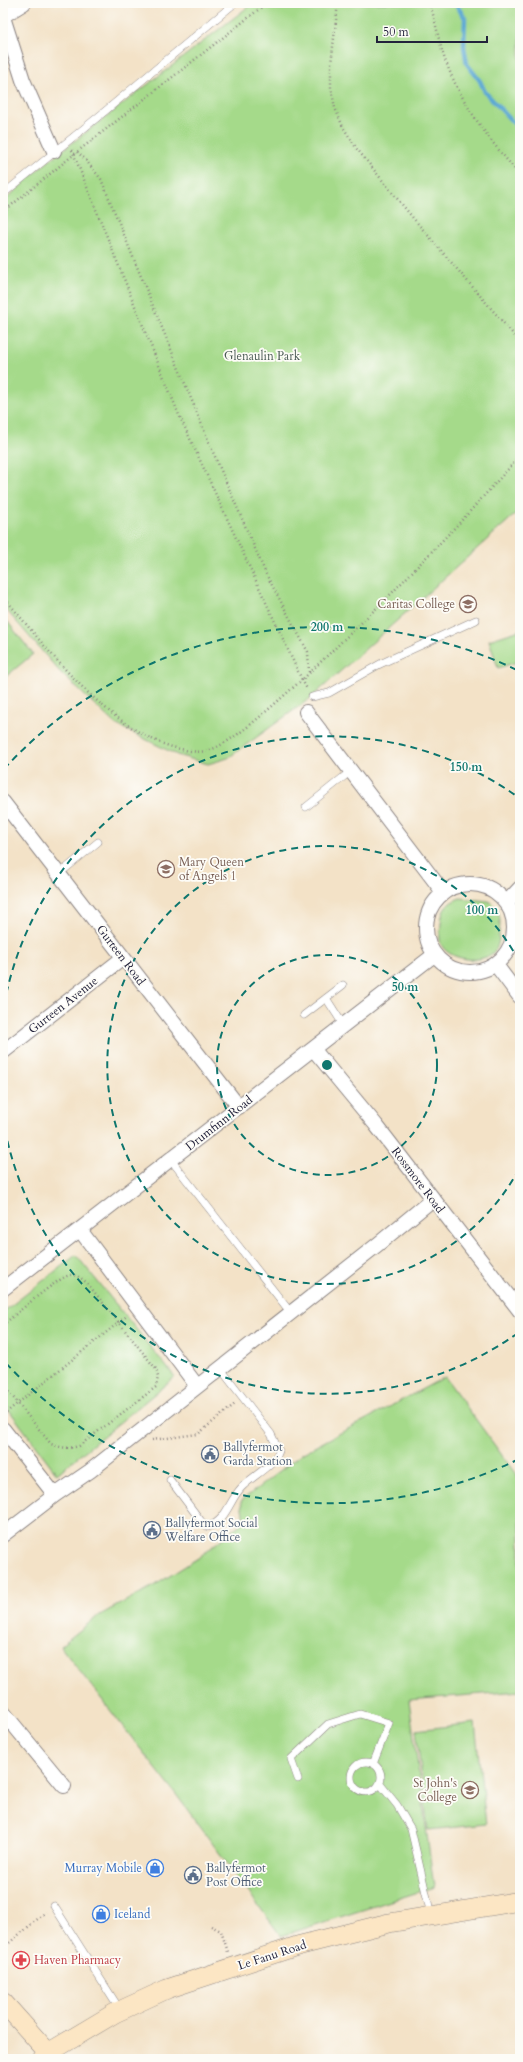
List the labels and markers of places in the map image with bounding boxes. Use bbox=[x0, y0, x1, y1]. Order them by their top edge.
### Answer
school or university icon: Caritas College bbox=[458, 594, 478, 614]
place label: Caritas College bbox=[377, 596, 455, 612]
place label: Mary Queen of Angels 1 bbox=[179, 854, 244, 884]
school or university icon: Mary Queen of Angels 1 bbox=[156, 859, 176, 879]
centre of rings bbox=[320, 1058, 334, 1072]
place label: Ballyfermot Garda Station bbox=[223, 1439, 292, 1469]
public building icon: Ballyfermot Garda Station bbox=[200, 1444, 220, 1464]
place label: Ballyfermot Social Welfare Office bbox=[164, 1515, 258, 1545]
public building icon: Ballyfermot Social Welfare Office bbox=[142, 1520, 162, 1540]
place label: St John's College bbox=[413, 1775, 457, 1805]
school or university icon: St John's College bbox=[460, 1780, 480, 1800]
shop icon: Murray Mobile bbox=[145, 1858, 165, 1878]
place label: Murray Mobile bbox=[65, 1860, 142, 1876]
place label: Ballyfermot Post Office bbox=[206, 1860, 266, 1890]
public building icon: Ballyfermot Post Office bbox=[183, 1865, 203, 1885]
shop icon: Iceland bbox=[91, 1904, 111, 1924]
place label: Iceland bbox=[114, 1906, 151, 1922]
pharmacy icon: Haven Pharmacy bbox=[11, 1950, 31, 1970]
place label: Haven Pharmacy bbox=[34, 1952, 122, 1968]

